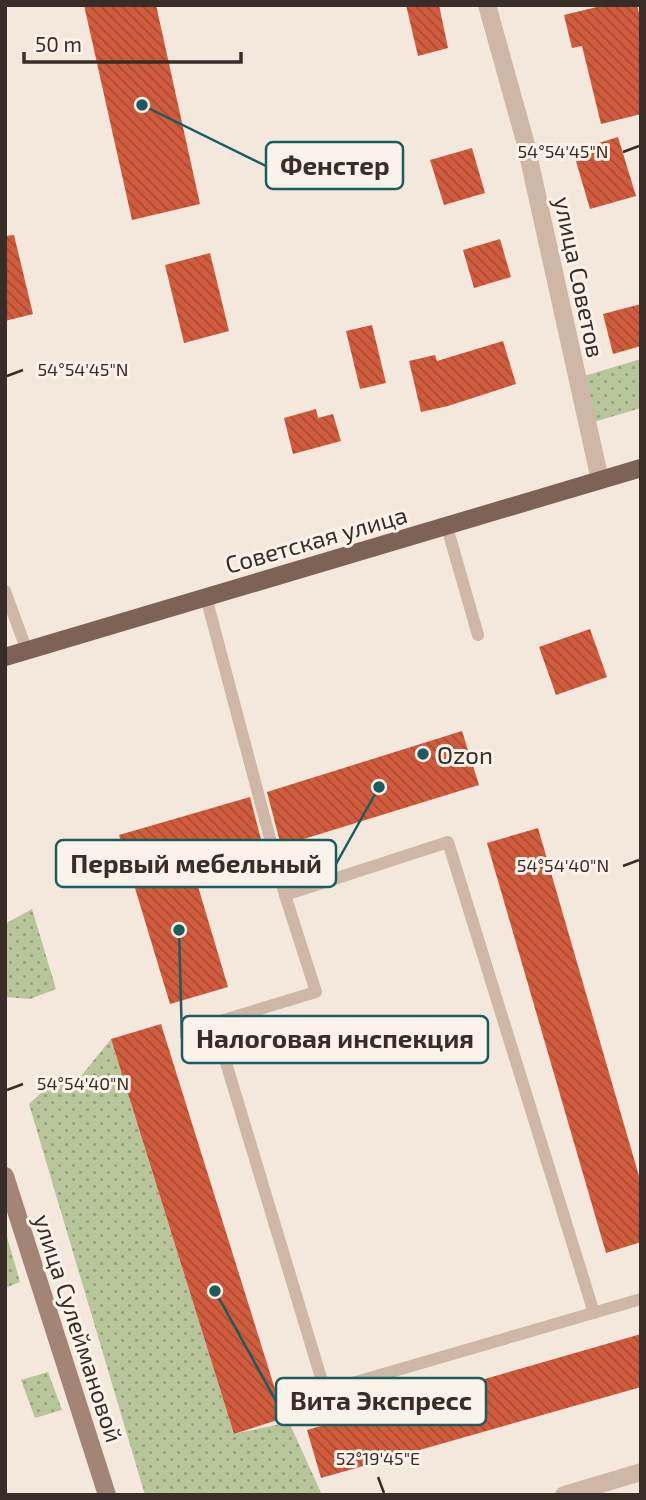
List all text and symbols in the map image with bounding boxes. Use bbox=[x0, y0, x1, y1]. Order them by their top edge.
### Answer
scale bar bbox=[24, 21, 242, 65]
text: 50 m bbox=[35, 31, 82, 56]
text: 54°54'45"N bbox=[517, 140, 609, 162]
callout: Фенстер bbox=[266, 142, 403, 189]
text: Фенстер bbox=[280, 149, 390, 180]
street label: улица Советов bbox=[548, 194, 611, 360]
text: 54°54'45"N bbox=[37, 358, 129, 380]
street label: Советская улица bbox=[222, 499, 411, 580]
place label: Ozon bbox=[437, 740, 493, 769]
marker: Ozon bbox=[415, 746, 431, 762]
callout: Первый мебельный bbox=[56, 840, 336, 887]
text: Первый мебельный bbox=[70, 847, 322, 878]
text: 54°54'40"N bbox=[517, 854, 609, 876]
callout: Налоговая инспекция bbox=[182, 1016, 488, 1063]
text: Налоговая инспекция bbox=[196, 1022, 474, 1053]
text: 54°54'40"N bbox=[37, 1072, 129, 1094]
street label: улица Сулеймановой bbox=[27, 1210, 130, 1446]
callout: Вита Экспресс bbox=[276, 1378, 486, 1425]
text: Вита Экспресс bbox=[290, 1384, 472, 1415]
text: 52°19'45"E bbox=[336, 1447, 420, 1469]

